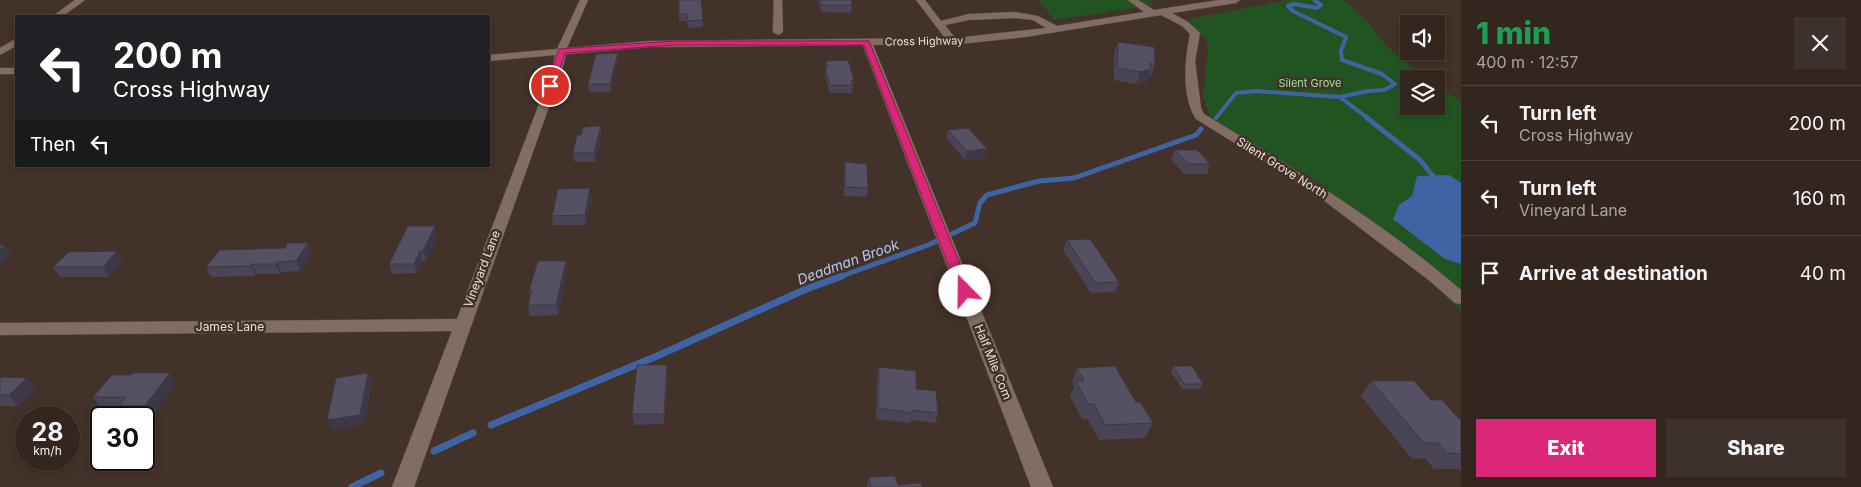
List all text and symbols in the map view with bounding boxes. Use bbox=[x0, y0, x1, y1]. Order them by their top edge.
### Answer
map controls bbox=[1400, 15, 1445, 115]
button: sound bbox=[1400, 15, 1445, 60]
text: 1 min bbox=[1476, 15, 1551, 51]
button: close bbox=[1794, 17, 1846, 69]
street label: Cross Highway bbox=[885, 33, 963, 49]
text: 200 m bbox=[113, 34, 222, 76]
icon: left bbox=[30, 35, 95, 100]
text: 400 m · 12:57 bbox=[1476, 52, 1578, 72]
pin bbox=[529, 65, 571, 107]
button: layers bbox=[1400, 70, 1445, 115]
icon: arrive bbox=[536, 72, 564, 100]
text: Cross Highway bbox=[113, 76, 270, 102]
park label: Silent Grove bbox=[1279, 76, 1341, 90]
text: Turn left bbox=[1519, 102, 1597, 125]
icon: left bbox=[1476, 109, 1504, 137]
text: 200 m bbox=[1788, 112, 1846, 135]
text: Cross Highway bbox=[1519, 125, 1633, 145]
icon: left bbox=[86, 130, 114, 158]
text: Then bbox=[30, 133, 76, 156]
street label: Silent Grove North bbox=[1234, 134, 1330, 201]
text: Turn left bbox=[1519, 177, 1597, 200]
icon: left bbox=[1476, 184, 1504, 212]
text: 160 m bbox=[1793, 187, 1846, 210]
text: Vineyard Lane bbox=[1519, 200, 1627, 220]
street label: Vineyard Lane bbox=[460, 228, 503, 309]
water label: Deadman Brook bbox=[795, 235, 901, 288]
icon: arrive bbox=[1476, 259, 1504, 287]
text: Arrive at destination bbox=[1519, 262, 1708, 285]
text: 40 m bbox=[1800, 262, 1846, 285]
position arrow bbox=[938, 264, 990, 316]
street label: James Lane bbox=[196, 319, 264, 334]
street label: Half Mile Com bbox=[972, 322, 1015, 402]
speed limit sign: 30 bbox=[90, 406, 155, 471]
text: 28 bbox=[31, 417, 64, 447]
button: Exit bbox=[1476, 419, 1656, 477]
button: Share bbox=[1666, 419, 1846, 477]
text: km/h bbox=[33, 443, 62, 458]

